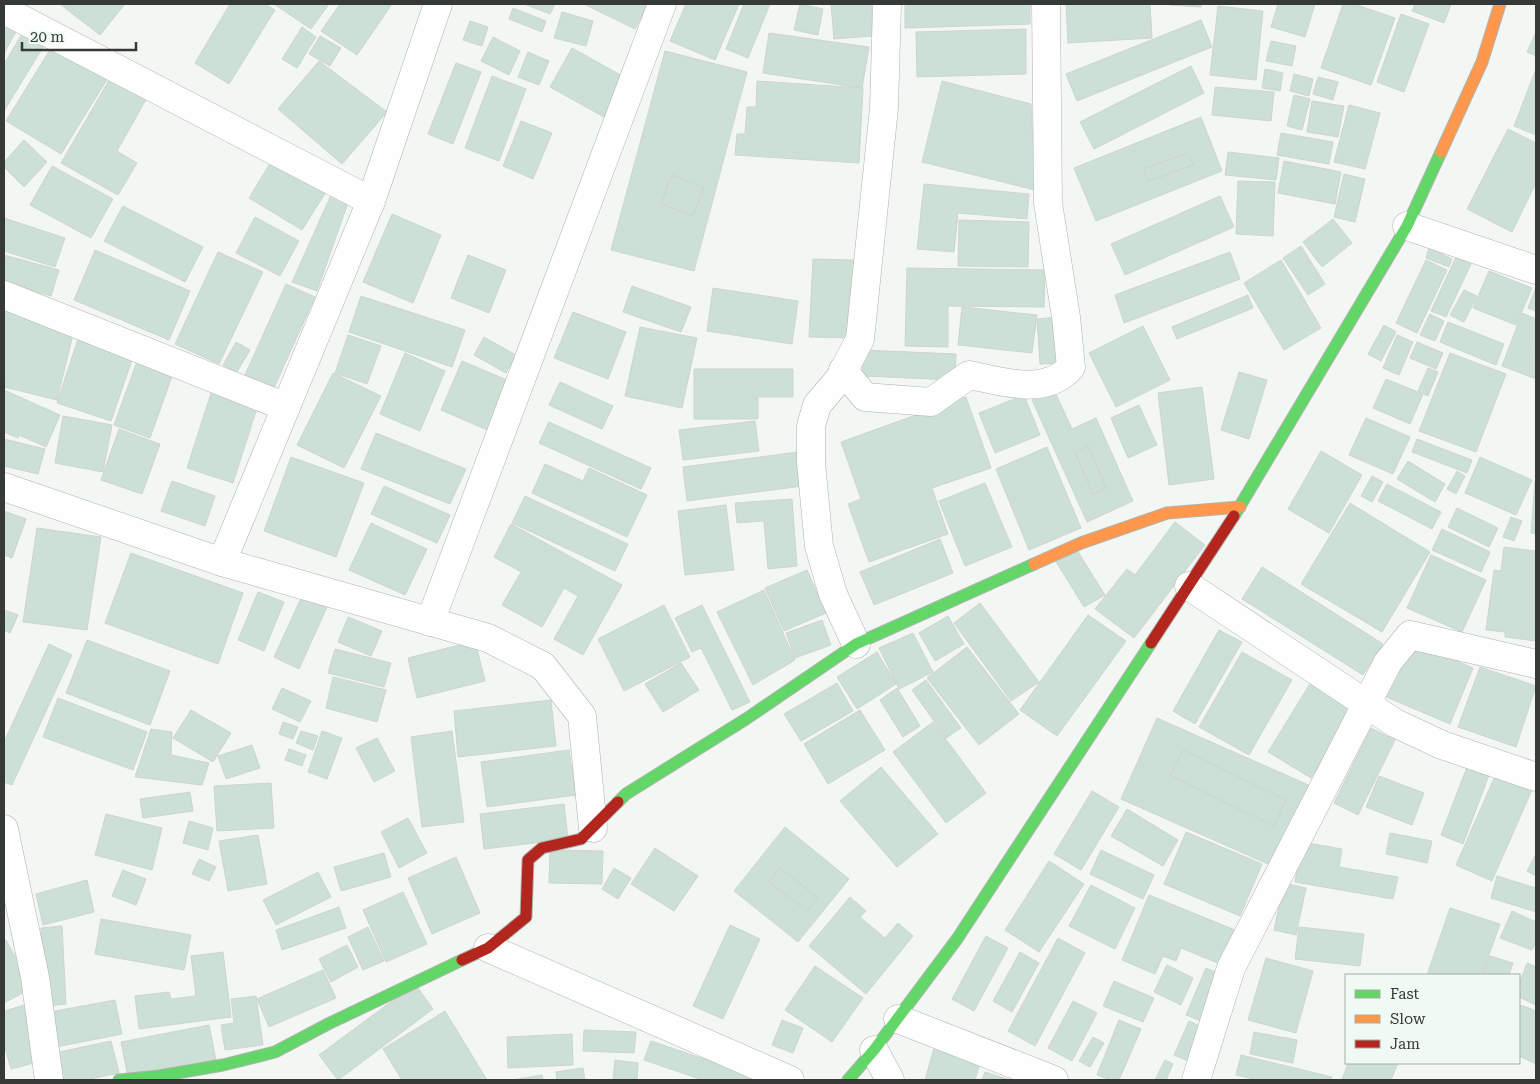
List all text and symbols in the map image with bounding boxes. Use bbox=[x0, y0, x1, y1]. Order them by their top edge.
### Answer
scale bar bbox=[22, 20, 136, 52]
text: 20 m bbox=[30, 28, 65, 46]
legend bbox=[1345, 974, 1520, 1064]
text: Fast bbox=[1390, 985, 1420, 1003]
text: Slow bbox=[1390, 1010, 1426, 1028]
text: Jam bbox=[1390, 1035, 1420, 1053]

